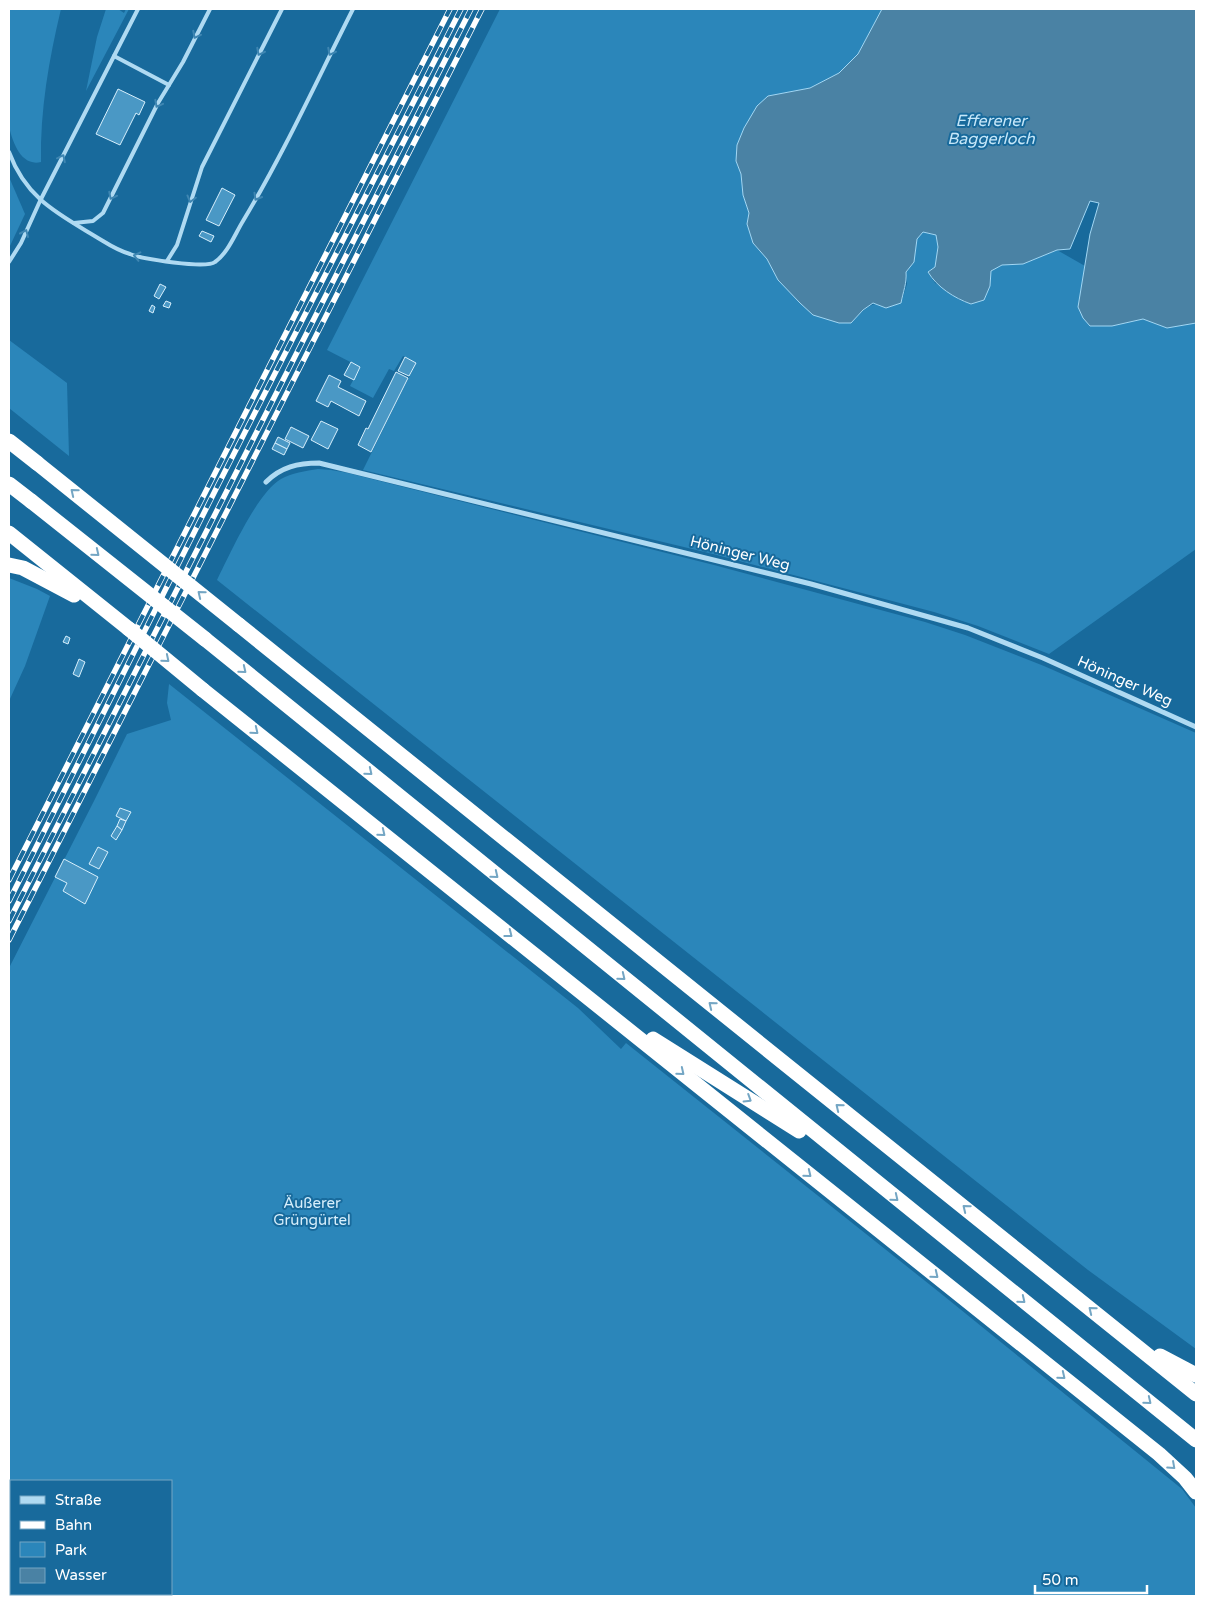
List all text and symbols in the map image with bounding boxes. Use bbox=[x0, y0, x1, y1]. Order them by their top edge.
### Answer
one-way arrow bbox=[192, 30, 202, 39]
one-way arrow bbox=[256, 47, 266, 56]
one-way arrow bbox=[327, 47, 337, 56]
one-way arrow bbox=[154, 99, 164, 108]
water label: Efferener Baggerloch bbox=[947, 111, 1036, 149]
one-way arrow bbox=[56, 154, 66, 163]
one-way arrow bbox=[108, 191, 118, 200]
one-way arrow bbox=[254, 192, 264, 201]
one-way arrow bbox=[187, 195, 197, 203]
one-way arrow bbox=[19, 229, 29, 238]
one-way arrow bbox=[133, 251, 142, 262]
one-way arrow bbox=[71, 490, 80, 498]
street label: Höninger Weg bbox=[688, 532, 792, 574]
one-way arrow bbox=[90, 547, 100, 556]
one-way arrow bbox=[197, 591, 206, 600]
street label: Höninger Weg bbox=[1075, 652, 1175, 710]
one-way arrow bbox=[160, 654, 169, 662]
one-way arrow bbox=[237, 665, 246, 674]
one-way arrow bbox=[249, 726, 258, 734]
one-way arrow bbox=[363, 767, 372, 775]
one-way arrow bbox=[376, 827, 385, 836]
one-way arrow bbox=[490, 869, 499, 878]
one-way arrow bbox=[503, 929, 512, 938]
one-way arrow bbox=[616, 971, 625, 980]
one-way arrow bbox=[709, 1002, 718, 1010]
one-way arrow bbox=[676, 1067, 685, 1076]
one-way arrow bbox=[743, 1093, 752, 1102]
one-way arrow bbox=[836, 1104, 845, 1112]
one-way arrow bbox=[802, 1168, 811, 1176]
one-way arrow bbox=[889, 1192, 898, 1200]
park label: Äußerer Grüngürtel bbox=[273, 1194, 351, 1229]
one-way arrow bbox=[962, 1205, 971, 1214]
one-way arrow bbox=[929, 1269, 939, 1278]
one-way arrow bbox=[1016, 1294, 1025, 1303]
one-way arrow bbox=[1088, 1307, 1098, 1316]
one-way arrow bbox=[1056, 1371, 1065, 1379]
one-way arrow bbox=[1142, 1396, 1151, 1404]
one-way arrow bbox=[1167, 1461, 1176, 1470]
legend bbox=[10, 1480, 172, 1595]
text: Straße bbox=[55, 1491, 101, 1509]
text: Bahn bbox=[55, 1516, 92, 1534]
text: Park bbox=[55, 1541, 87, 1559]
scale bar bbox=[1035, 1562, 1148, 1594]
text: Wasser bbox=[55, 1566, 107, 1584]
text: 50 m bbox=[1042, 1571, 1079, 1589]

